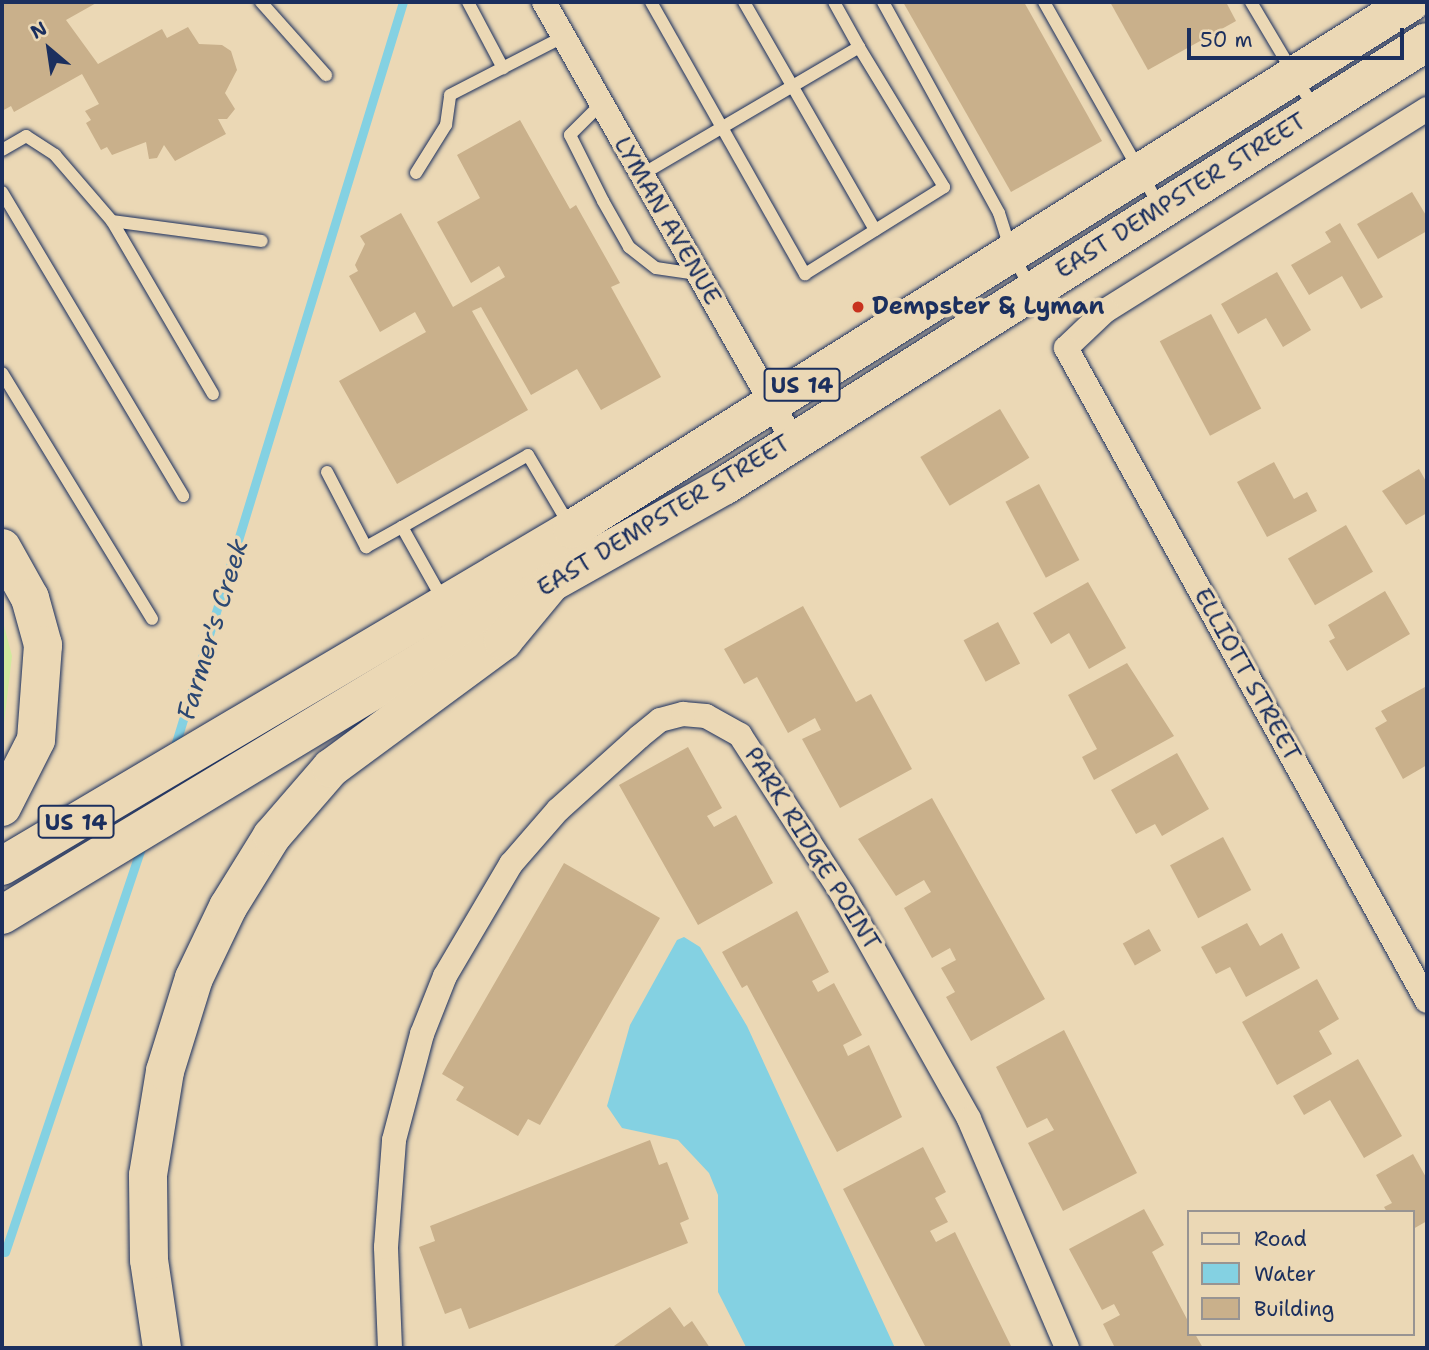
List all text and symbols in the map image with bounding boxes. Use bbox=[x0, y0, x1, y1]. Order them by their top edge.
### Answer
north arrow bbox=[14, 14, 84, 84]
scale bar bbox=[1191, 14, 1408, 58]
text: N bbox=[26, 16, 51, 45]
text: 50 m bbox=[1200, 26, 1253, 54]
street label: EAST DEMPSTER STREET bbox=[1050, 107, 1312, 285]
street label: LYMAN AVENUE bbox=[607, 132, 727, 310]
place label: Dempster & Lyman bbox=[872, 293, 1104, 321]
marker: Dempster & Lyman bbox=[850, 299, 866, 315]
road number: US 14 bbox=[764, 366, 840, 404]
street label: EAST DEMPSTER STREET bbox=[532, 429, 796, 603]
water label: Farmer's Creek bbox=[170, 535, 254, 723]
street label: ELLIOTT STREET bbox=[1187, 583, 1307, 767]
street label: PARK RIDGE POINT bbox=[738, 742, 886, 956]
road number: US 14 bbox=[38, 802, 114, 842]
legend bbox=[1188, 1210, 1415, 1336]
text: Road bbox=[1254, 1225, 1307, 1253]
text: Water bbox=[1254, 1260, 1316, 1288]
text: Building bbox=[1254, 1295, 1334, 1323]

